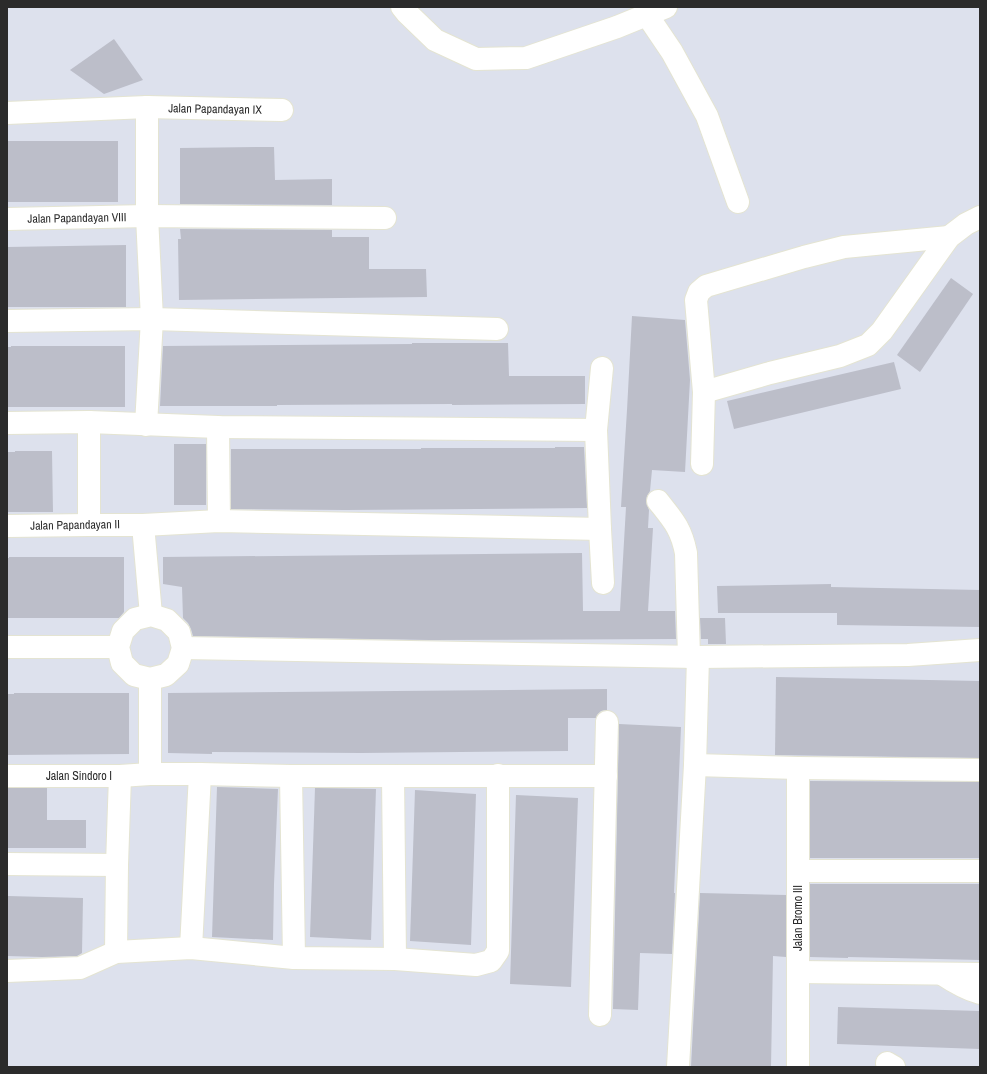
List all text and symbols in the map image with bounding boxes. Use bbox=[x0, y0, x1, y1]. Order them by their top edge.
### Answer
street label: Jalan Papandayan IX bbox=[168, 100, 262, 118]
street label: Jalan Papandayan VIII bbox=[27, 209, 127, 227]
street label: Jalan Papandayan II bbox=[30, 516, 120, 534]
street label: Jalan Sindoro I bbox=[46, 768, 112, 784]
street label: Jalan Bromo III bbox=[790, 885, 806, 951]

